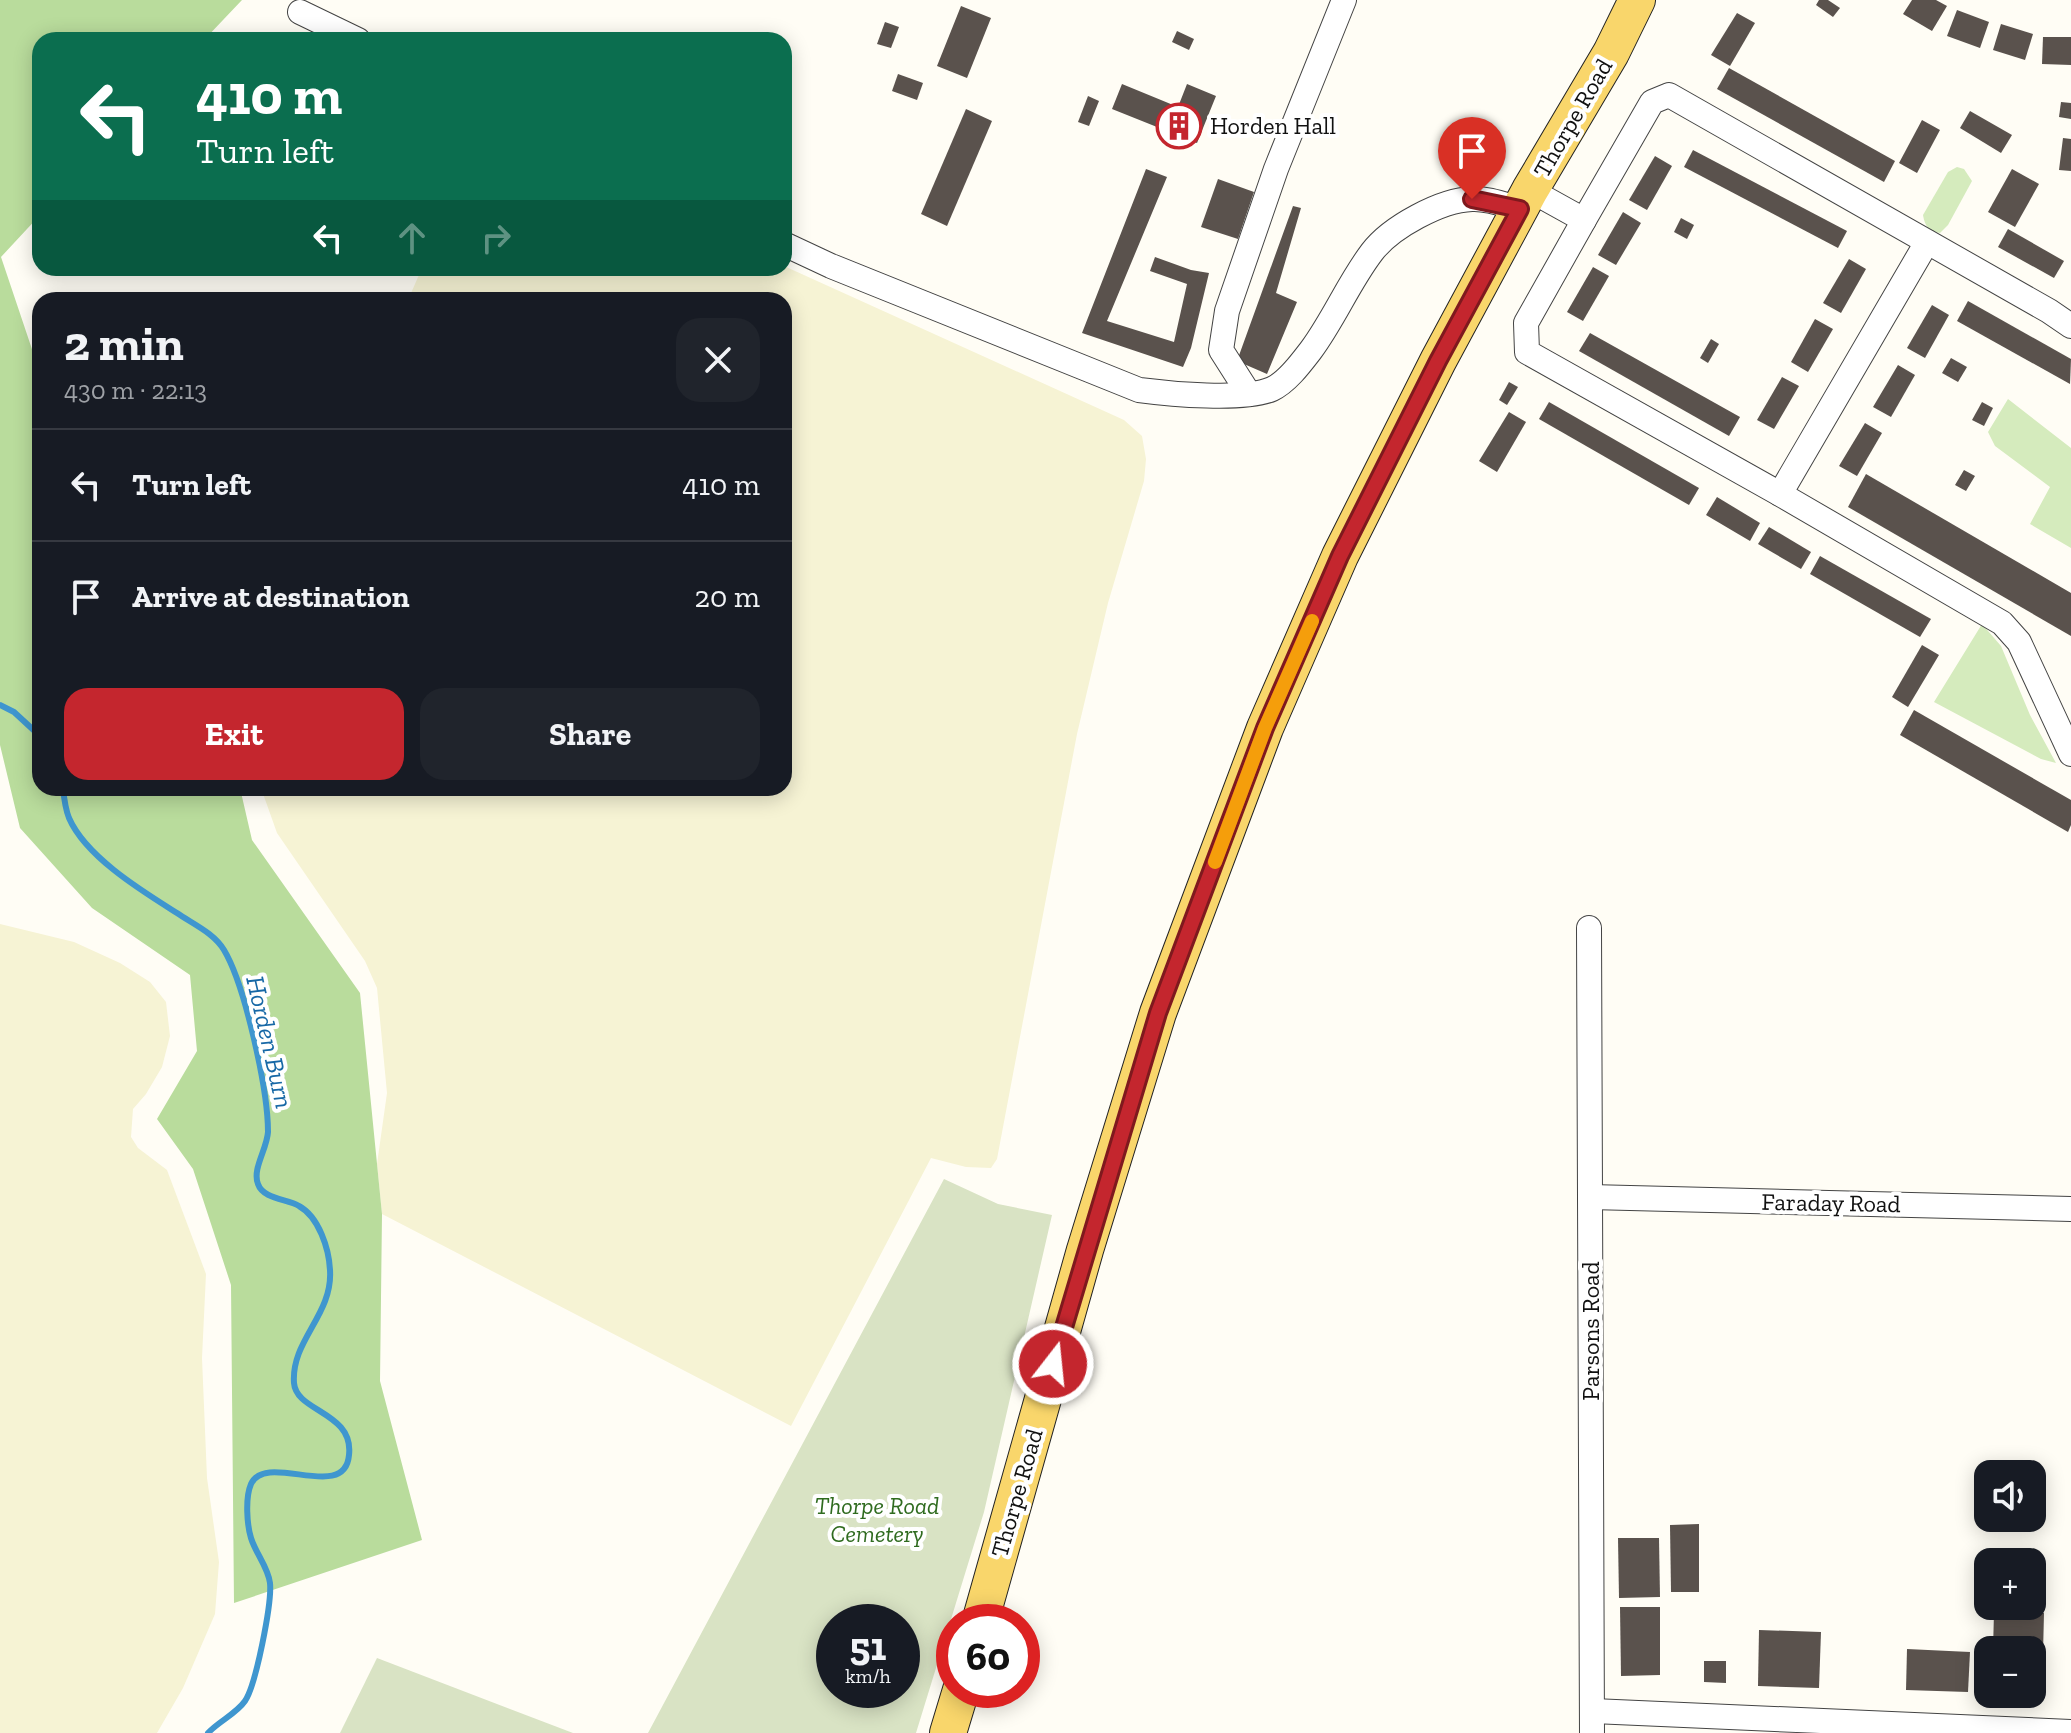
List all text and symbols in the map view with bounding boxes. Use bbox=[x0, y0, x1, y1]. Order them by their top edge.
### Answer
street label: Thorpe Road bbox=[1527, 53, 1618, 182]
text: 410 m bbox=[196, 61, 342, 128]
icon: left bbox=[64, 64, 168, 168]
building icon: Horden Hall bbox=[1155, 102, 1203, 150]
place label: Horden Hall bbox=[1210, 111, 1336, 140]
pin bbox=[1438, 117, 1506, 199]
text: Turn left bbox=[196, 129, 334, 172]
icon: arrive bbox=[1450, 129, 1494, 173]
icon: left bbox=[306, 216, 350, 260]
icon: ahead bbox=[390, 216, 434, 260]
icon: right bbox=[474, 216, 518, 260]
text: 2 min bbox=[64, 315, 184, 372]
button: close bbox=[676, 318, 760, 402]
text: 430 m · 22:13 bbox=[64, 374, 207, 406]
icon: left bbox=[64, 463, 108, 507]
text: Turn left bbox=[132, 467, 251, 503]
text: 410 m bbox=[682, 467, 760, 503]
icon: arrive bbox=[64, 575, 108, 619]
text: Arrive at destination bbox=[132, 579, 409, 615]
text: 20 m bbox=[695, 579, 760, 615]
button: Exit bbox=[64, 688, 404, 780]
button: Share bbox=[420, 688, 760, 780]
water label: Horden Burn bbox=[239, 973, 301, 1111]
street label: Faraday Road bbox=[1761, 1187, 1901, 1218]
street label: Parsons Road bbox=[1576, 1261, 1605, 1401]
position arrow bbox=[1011, 1322, 1095, 1406]
street label: Thorpe Road bbox=[984, 1425, 1049, 1560]
map controls bbox=[1974, 1460, 2046, 1708]
button: sound bbox=[1974, 1460, 2046, 1532]
park label: Thorpe Road Cemetery bbox=[815, 1491, 939, 1548]
button: + bbox=[1974, 1548, 2046, 1620]
speed limit sign: 60 bbox=[936, 1604, 1040, 1708]
text: 51 bbox=[849, 1622, 887, 1670]
button: − bbox=[1974, 1636, 2046, 1708]
text: km/h bbox=[845, 1664, 891, 1688]

